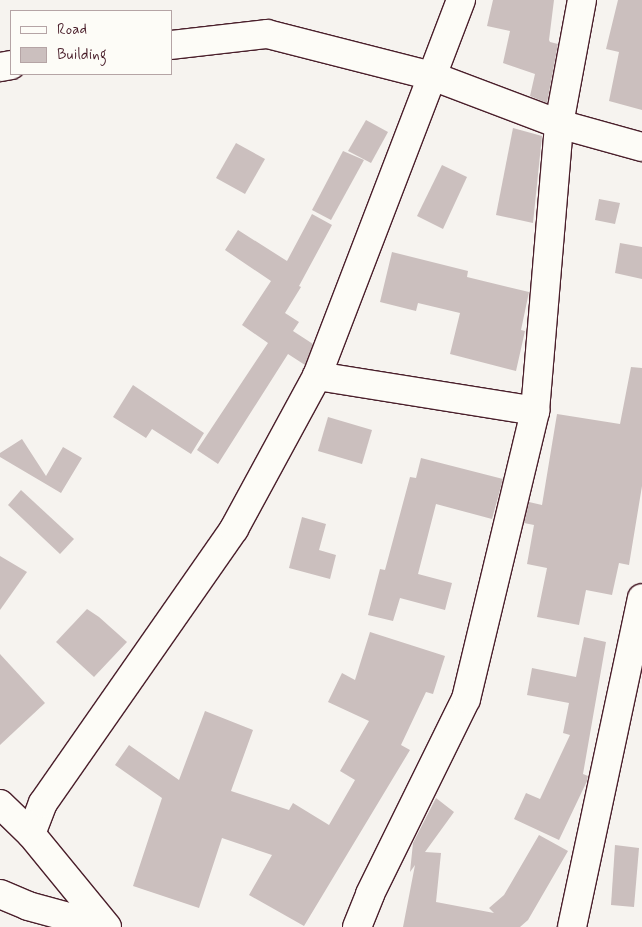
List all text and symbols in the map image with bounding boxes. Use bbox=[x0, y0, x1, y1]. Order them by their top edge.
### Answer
legend bbox=[10, 10, 172, 75]
text: Road bbox=[57, 20, 87, 40]
text: Building bbox=[57, 45, 107, 65]

